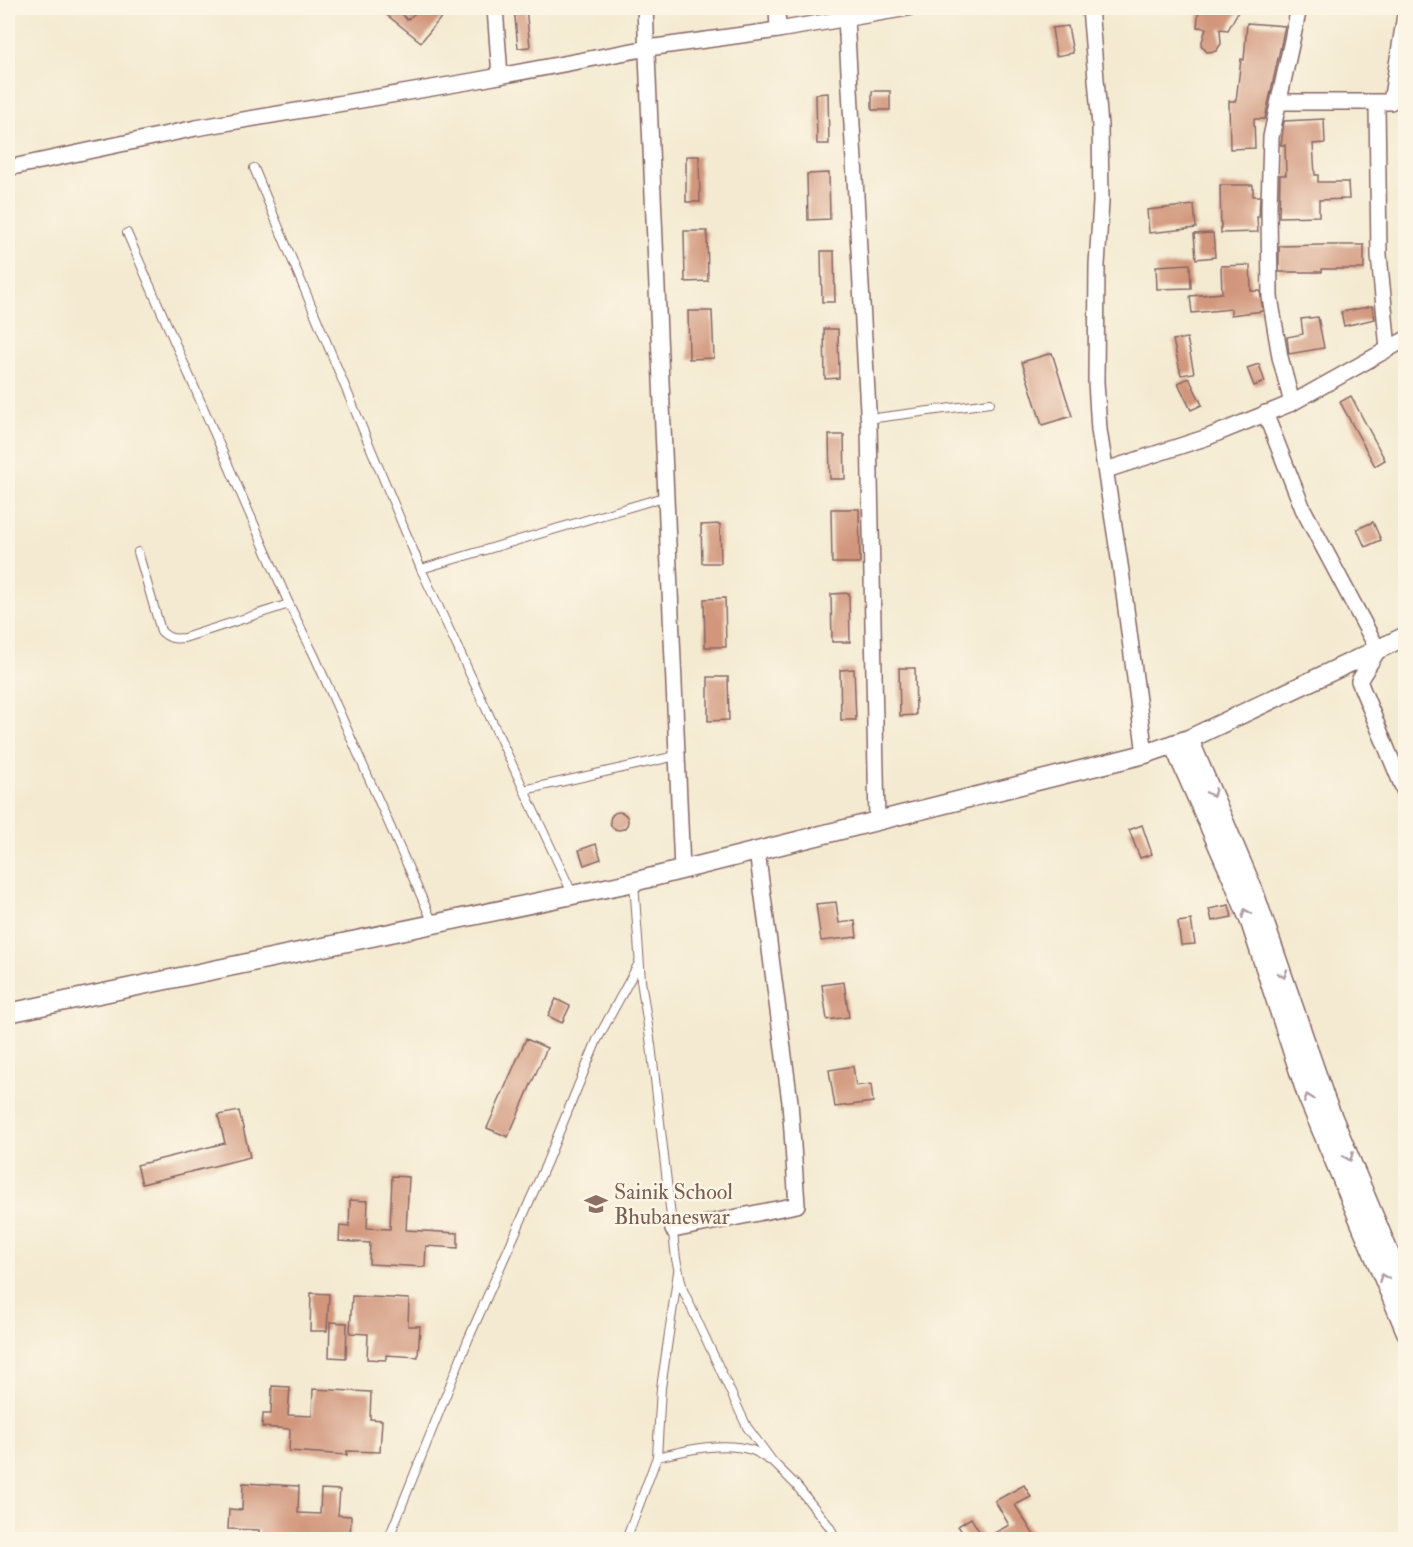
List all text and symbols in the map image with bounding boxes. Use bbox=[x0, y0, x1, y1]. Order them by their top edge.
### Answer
one-way arrow bbox=[1205, 786, 1217, 797]
one-way arrow bbox=[1241, 908, 1254, 918]
one-way arrow bbox=[1275, 968, 1288, 979]
one-way arrow bbox=[1303, 1093, 1316, 1103]
one-way arrow bbox=[1342, 1152, 1355, 1162]
place label: Sainik School Bhubaneswar bbox=[614, 1178, 733, 1231]
school or university icon: Sainik School Bhubaneswar bbox=[583, 1191, 609, 1217]
one-way arrow bbox=[1378, 1273, 1390, 1284]

